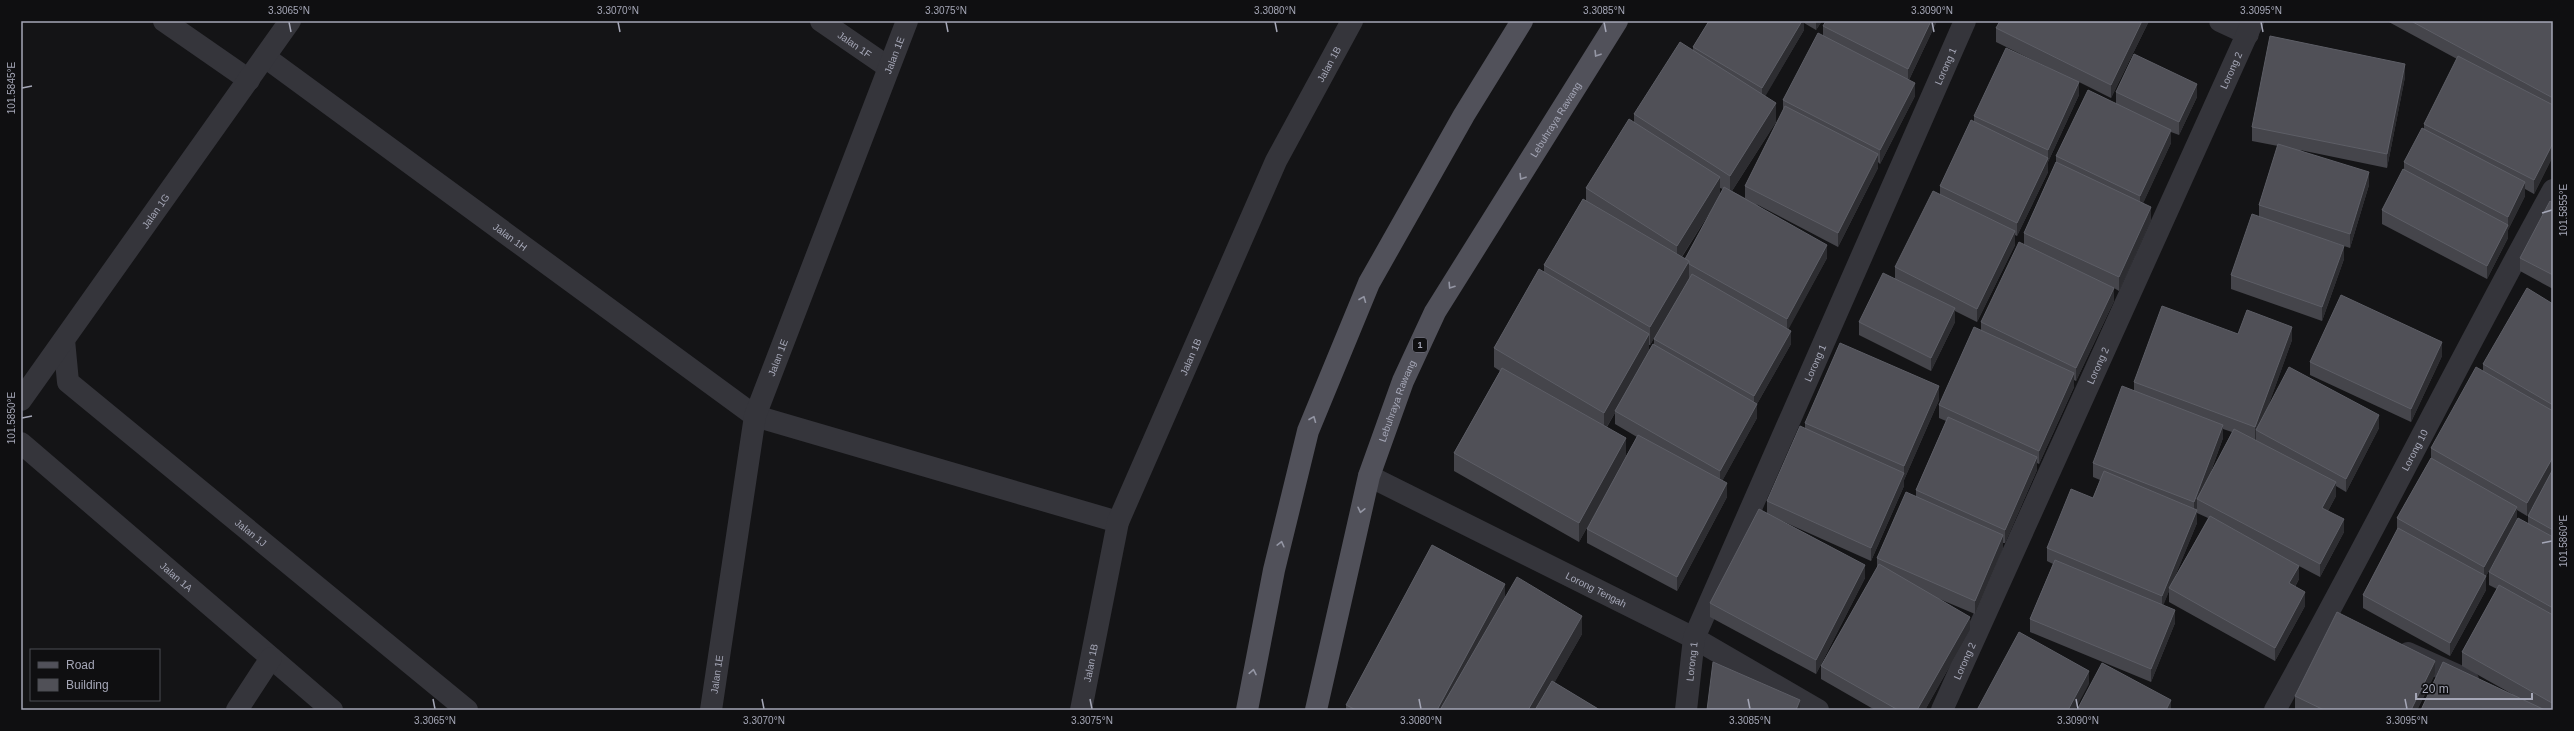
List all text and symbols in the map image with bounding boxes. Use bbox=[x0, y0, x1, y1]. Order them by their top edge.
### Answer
text: 3.3065°N bbox=[268, 5, 310, 16]
text: 3.3070°N bbox=[597, 5, 639, 16]
text: 3.3075°N bbox=[925, 5, 967, 16]
text: 3.3080°N bbox=[1254, 5, 1296, 16]
text: 3.3085°N bbox=[1583, 5, 1625, 16]
text: 3.3090°N bbox=[1911, 5, 1953, 16]
text: 3.3095°N bbox=[2240, 5, 2282, 16]
street label: Jalan 1F bbox=[836, 29, 873, 60]
street label: Jalan 1E bbox=[882, 35, 907, 75]
street label: Jalan 1B bbox=[1315, 44, 1343, 84]
street label: Lorong 1 bbox=[1933, 46, 1959, 87]
one-way arrow bbox=[1594, 50, 1602, 57]
street label: Lorong 2 bbox=[2218, 50, 2245, 91]
text: 101.5845°E bbox=[6, 61, 17, 114]
street label: Lebuhraya Rawang bbox=[1528, 80, 1584, 159]
one-way arrow bbox=[1519, 173, 1526, 180]
text: 101.5855°E bbox=[2558, 183, 2569, 236]
street label: Jalan 1G bbox=[140, 191, 172, 231]
street label: Jalan 1H bbox=[491, 221, 529, 253]
one-way arrow bbox=[1449, 282, 1456, 289]
one-way arrow bbox=[1358, 295, 1366, 302]
street label: Jalan 1E bbox=[766, 337, 790, 378]
street label: Jalan 1B bbox=[1178, 337, 1204, 377]
road number: 1 bbox=[1413, 338, 1427, 352]
street label: Lorong 1 bbox=[1802, 342, 1828, 383]
street label: Lorong 2 bbox=[2085, 345, 2111, 386]
street label: Lebuhraya Rawang bbox=[1377, 358, 1418, 443]
text: 101.5850°E bbox=[6, 391, 17, 444]
one-way arrow bbox=[1309, 415, 1317, 422]
street label: Lorong 10 bbox=[2399, 427, 2430, 473]
one-way arrow bbox=[1358, 507, 1366, 513]
text: 101.5860°E bbox=[2558, 514, 2569, 567]
street label: Jalan 1J bbox=[233, 517, 269, 549]
one-way arrow bbox=[1276, 541, 1284, 548]
street label: Jalan 1A bbox=[158, 560, 195, 594]
street label: Lorong Tengah bbox=[1564, 570, 1628, 610]
street label: Lorong 2 bbox=[1952, 640, 1978, 681]
street label: Lorong 1 bbox=[1684, 641, 1700, 682]
street label: Jalan 1B bbox=[1082, 643, 1100, 683]
legend bbox=[30, 649, 160, 701]
street label: Jalan 1E bbox=[709, 654, 725, 695]
text: Road bbox=[66, 658, 95, 672]
one-way arrow bbox=[1249, 668, 1257, 675]
scale bar bbox=[2416, 675, 2532, 701]
text: Building bbox=[66, 678, 109, 692]
text: 20 m bbox=[2422, 682, 2449, 696]
text: 3.3065°N bbox=[414, 715, 456, 726]
text: 3.3070°N bbox=[743, 715, 785, 726]
text: 3.3075°N bbox=[1071, 715, 1113, 726]
text: 3.3080°N bbox=[1400, 715, 1442, 726]
text: 3.3085°N bbox=[1729, 715, 1771, 726]
text: 3.3090°N bbox=[2057, 715, 2099, 726]
text: 3.3095°N bbox=[2386, 715, 2428, 726]

